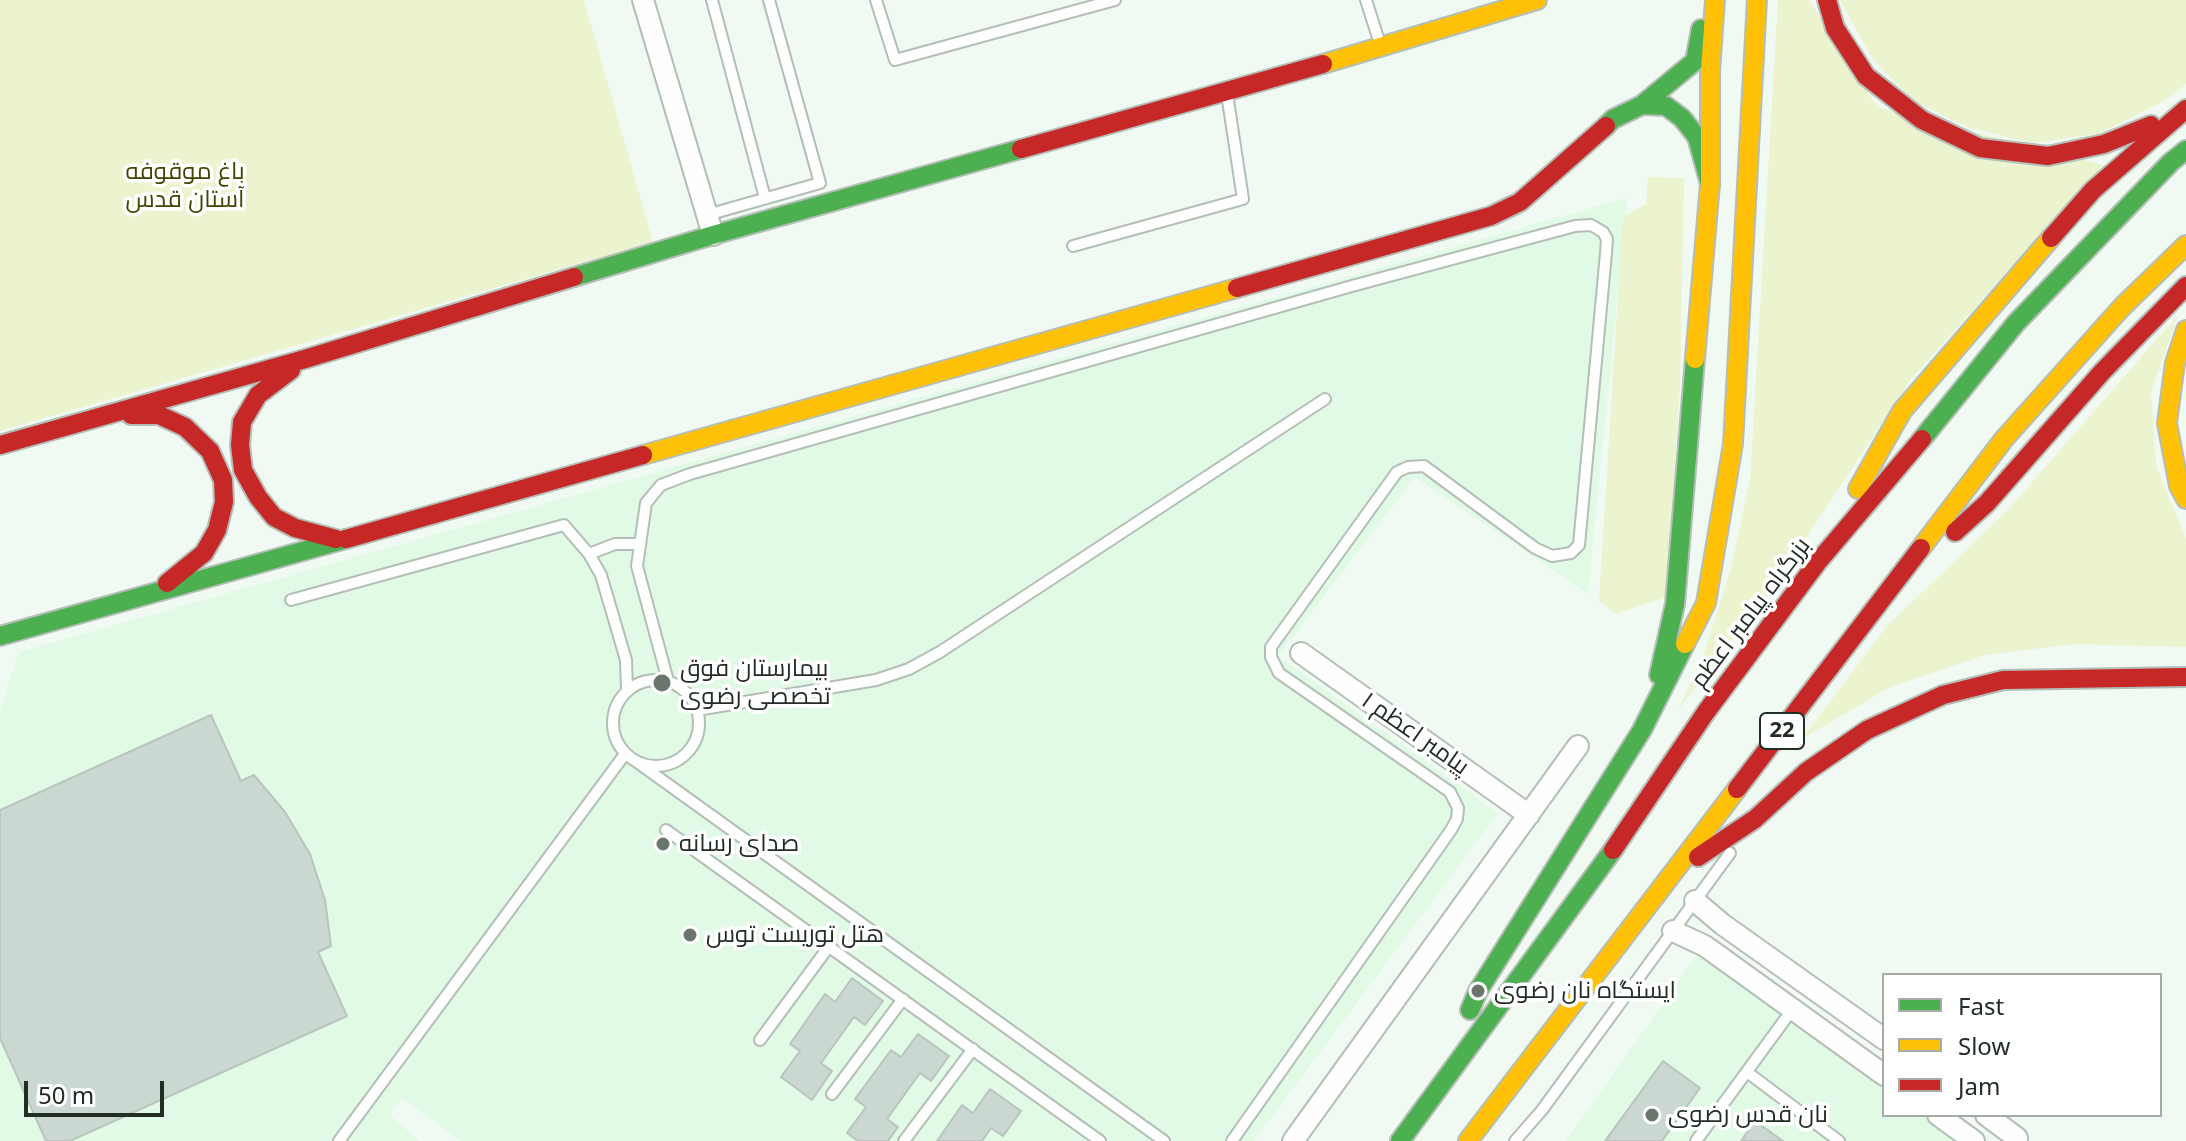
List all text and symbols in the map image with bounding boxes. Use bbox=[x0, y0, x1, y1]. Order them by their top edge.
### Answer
park label: باغ موقوفه آستان قدس bbox=[125, 158, 245, 214]
street label: بزرگراه پیامبر اعظم bbox=[1685, 532, 1817, 694]
place label: بیمارستان فوق تخصصی رضوی bbox=[680, 655, 831, 711]
marker: بیمارستان فوق تخصصی رضوی bbox=[651, 672, 673, 694]
street label: پیامبر اعظم ۱ bbox=[1356, 686, 1474, 782]
road number: 22 bbox=[1760, 713, 1804, 749]
place label: صدای رسانه bbox=[679, 830, 799, 858]
marker: صدای رسانه bbox=[654, 835, 672, 853]
place label: هتل توریست توس bbox=[706, 921, 884, 949]
marker: هتل توریست توس bbox=[681, 926, 699, 944]
legend bbox=[1882, 973, 2162, 1117]
place label: ایستگاه نان رضوی bbox=[1494, 977, 1676, 1005]
marker: ایستگاه نان رضوی bbox=[1469, 982, 1487, 1000]
text: Fast bbox=[1958, 989, 2004, 1022]
text: Slow bbox=[1958, 1029, 2010, 1062]
scale bar bbox=[28, 1065, 168, 1115]
text: Jam bbox=[1958, 1069, 2000, 1102]
text: 50 m bbox=[38, 1078, 94, 1111]
place label: نان قدس رضوی bbox=[1668, 1101, 1828, 1129]
marker: نان قدس رضوی bbox=[1643, 1106, 1661, 1124]

